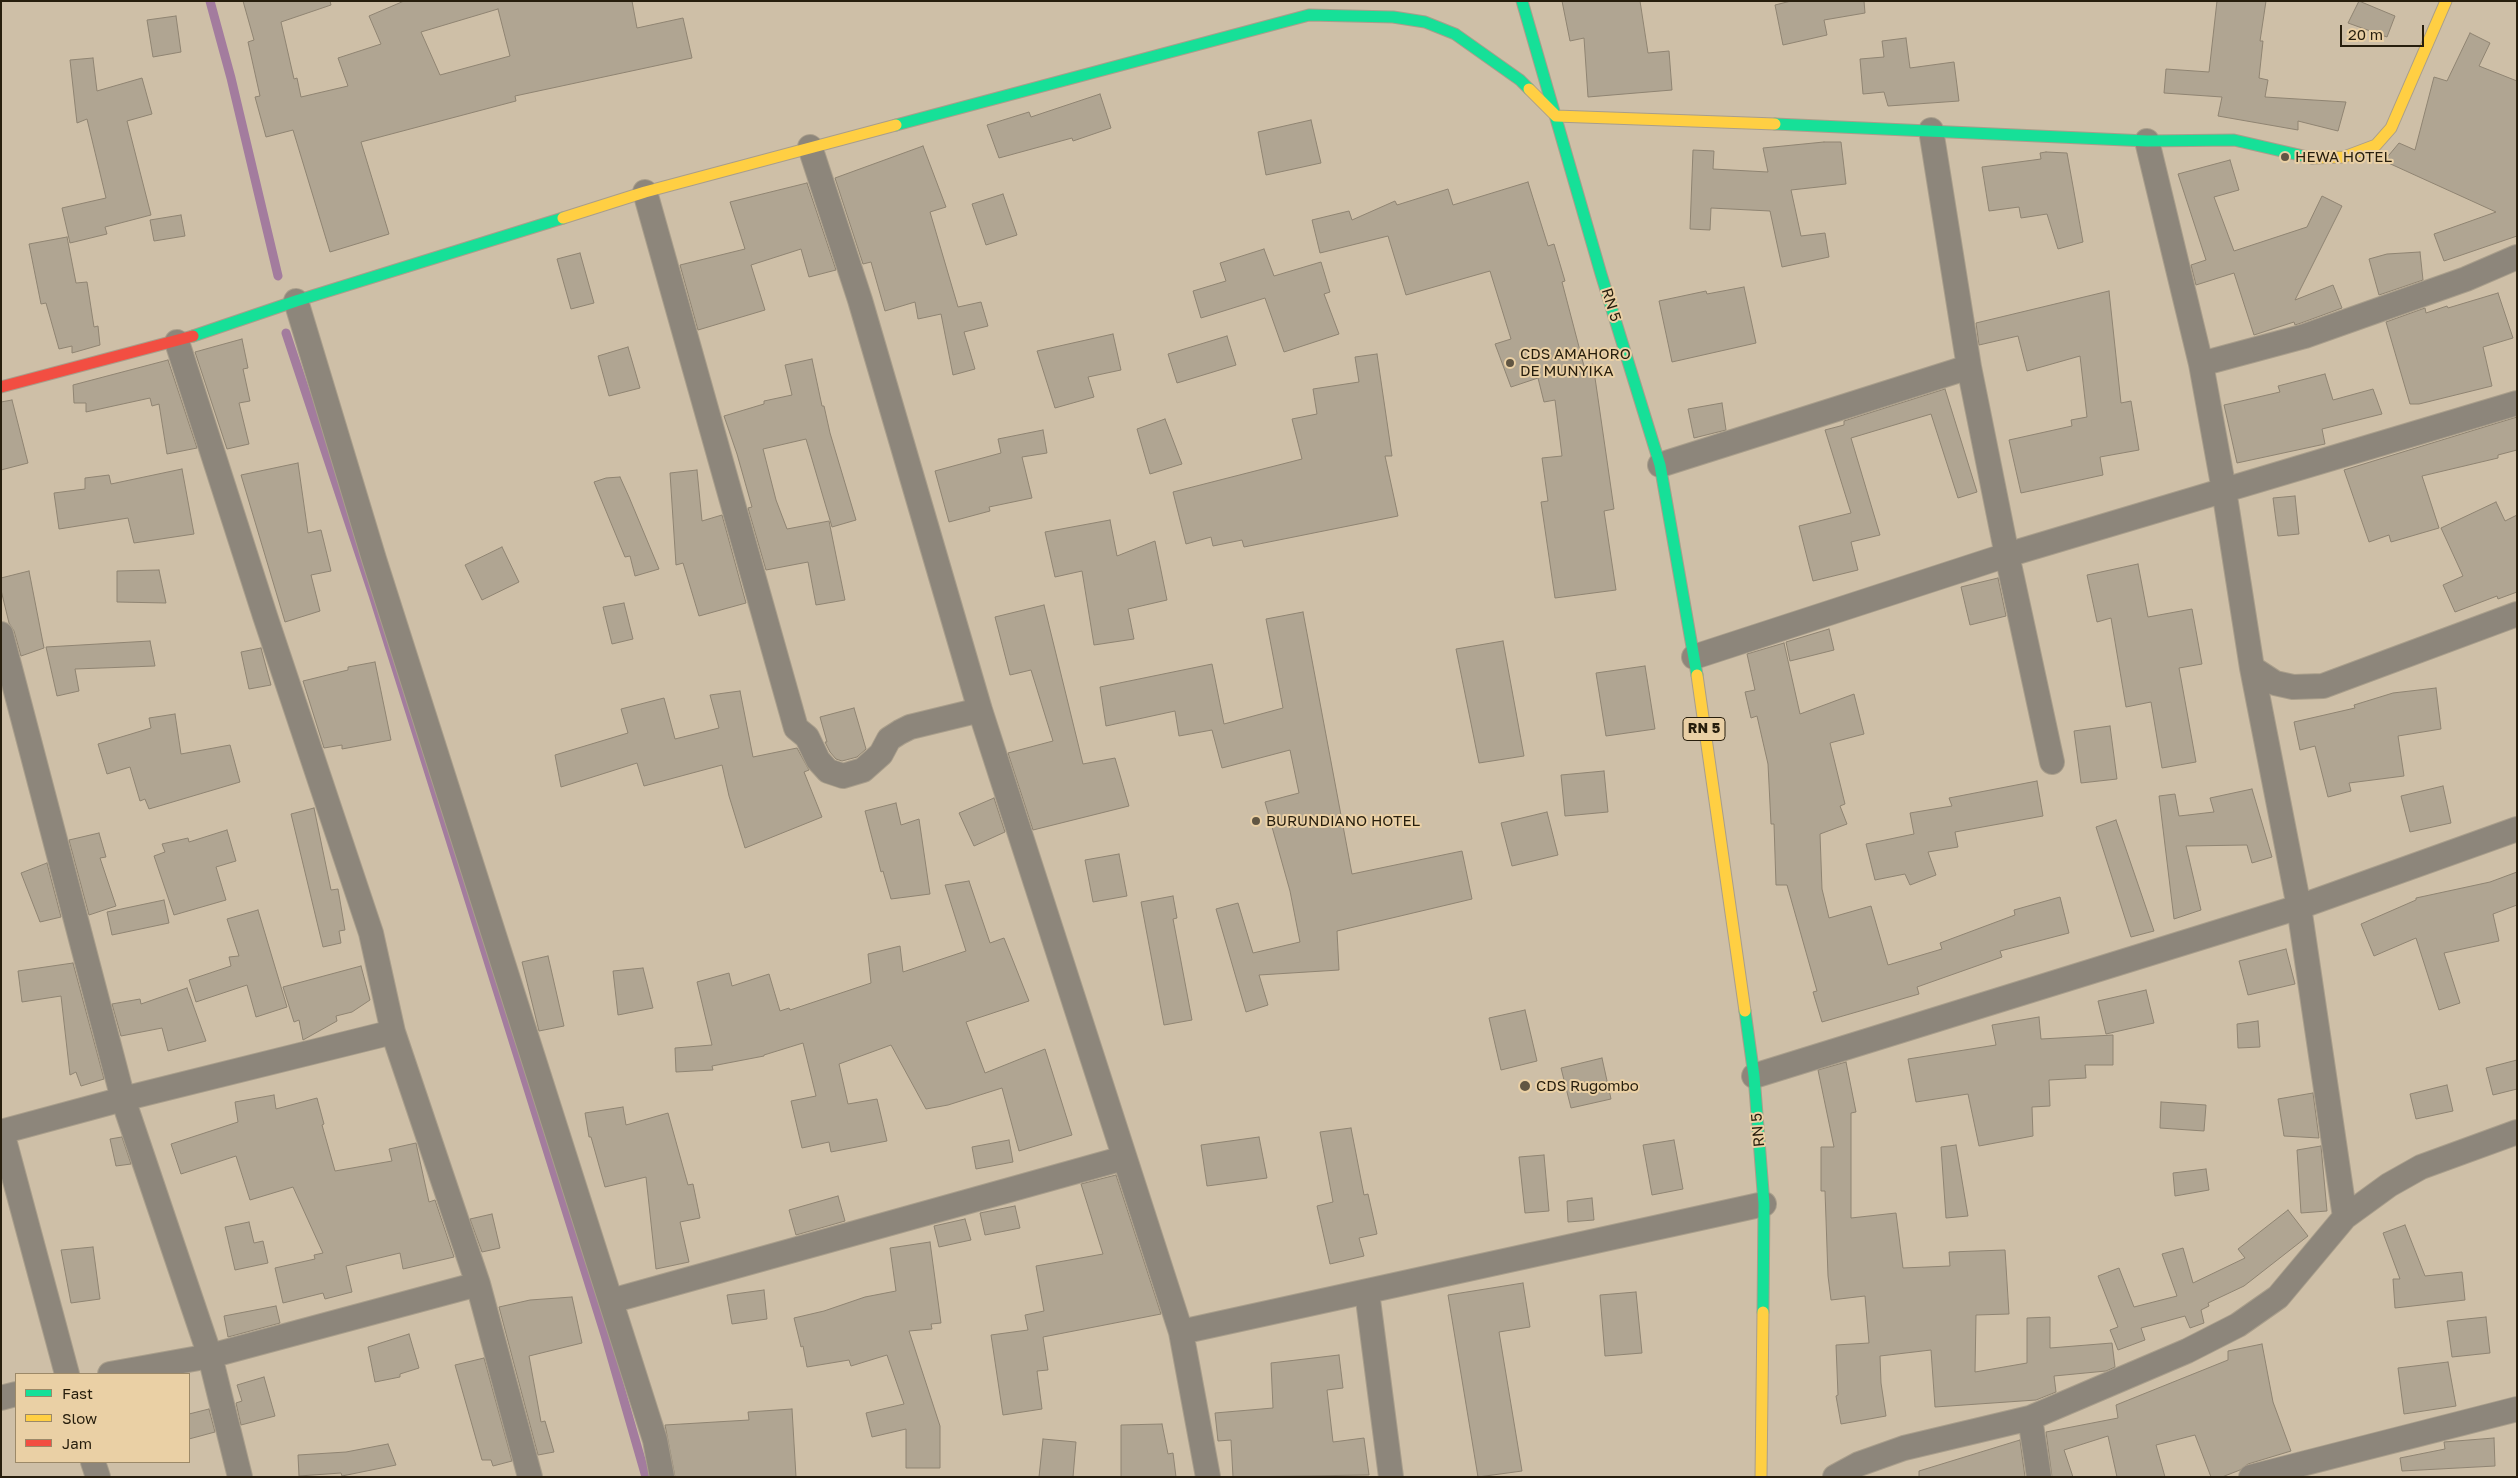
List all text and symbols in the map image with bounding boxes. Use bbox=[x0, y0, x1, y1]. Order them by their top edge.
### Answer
scale bar bbox=[2343, 15, 2427, 47]
text: 20 m bbox=[2348, 25, 2383, 43]
place label: HEWA HOTEL bbox=[2295, 148, 2392, 166]
marker: HEWA HOTEL bbox=[2279, 151, 2291, 163]
street label: RN 5 bbox=[1597, 286, 1625, 324]
place label: CDS AMAHORO DE MUNYIKA bbox=[1520, 345, 1631, 380]
marker: CDS AMAHORO DE MUNYIKA bbox=[1504, 357, 1516, 369]
road number: RN 5 bbox=[1683, 718, 1725, 741]
place label: BURUNDIANO HOTEL bbox=[1266, 812, 1420, 830]
marker: BURUNDIANO HOTEL bbox=[1250, 815, 1262, 827]
place label: CDS Rugombo bbox=[1536, 1077, 1639, 1095]
marker: CDS Rugombo bbox=[1518, 1079, 1532, 1093]
street label: RN 5 bbox=[1748, 1112, 1768, 1148]
legend bbox=[15, 1373, 190, 1463]
text: Fast bbox=[62, 1384, 93, 1402]
text: Slow bbox=[62, 1409, 97, 1427]
text: Jam bbox=[62, 1434, 92, 1452]

